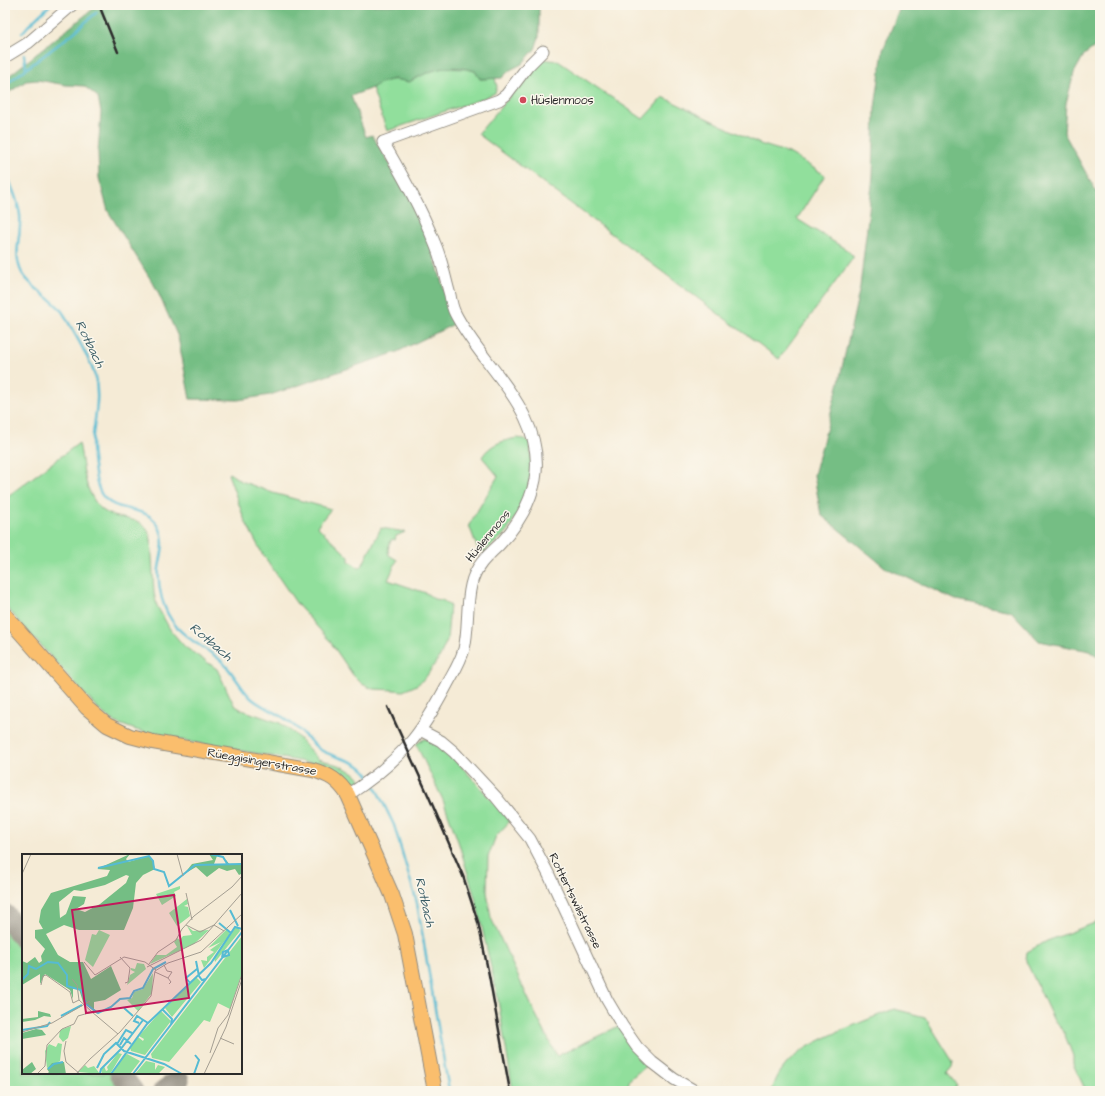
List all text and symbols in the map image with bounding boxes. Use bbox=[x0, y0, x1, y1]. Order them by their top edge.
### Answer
place label: Hüslenmoos bbox=[531, 92, 594, 109]
marker: Hüslenmoos bbox=[518, 95, 528, 105]
water label: Rotbach bbox=[71, 317, 109, 371]
street label: Hüslenmoos bbox=[462, 506, 514, 566]
water label: Rotbach bbox=[186, 619, 237, 665]
street label: Rüeggisingerstrasse bbox=[206, 744, 318, 781]
street label: Rottertswilstrasse bbox=[544, 850, 606, 952]
inset map bbox=[22, 854, 242, 1074]
water label: Rotbach bbox=[411, 875, 440, 929]

